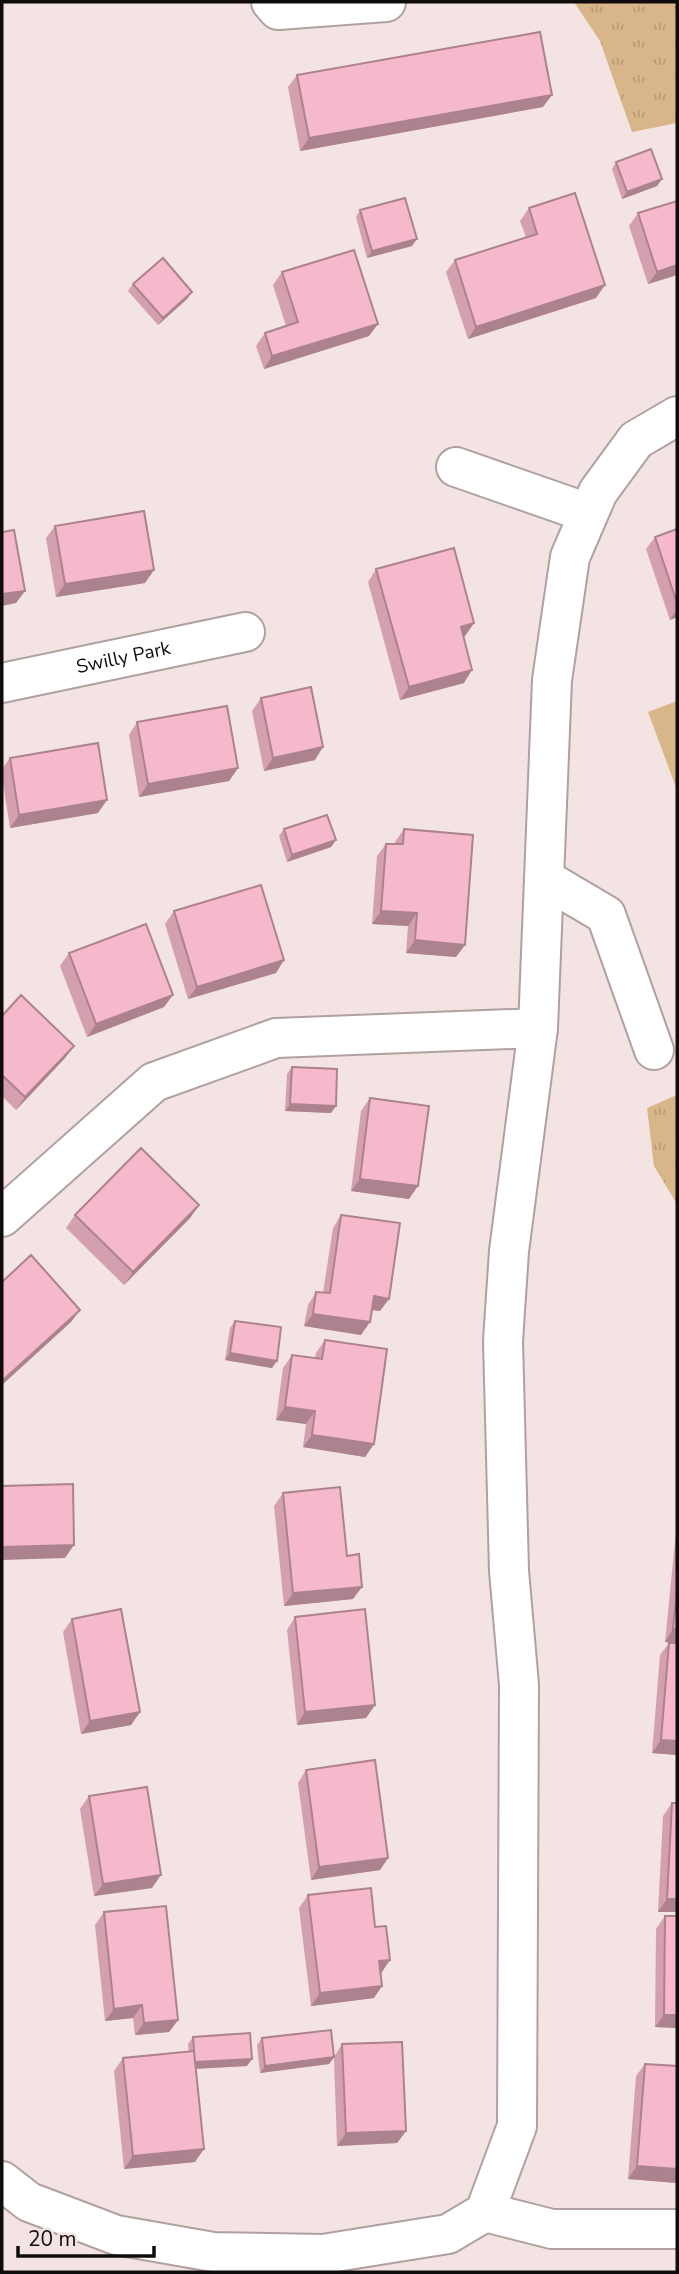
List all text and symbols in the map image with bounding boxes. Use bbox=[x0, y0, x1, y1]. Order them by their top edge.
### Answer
street label: Swilly Park bbox=[74, 635, 173, 680]
scale bar bbox=[18, 2214, 154, 2258]
text: 20 m bbox=[28, 2225, 77, 2253]

